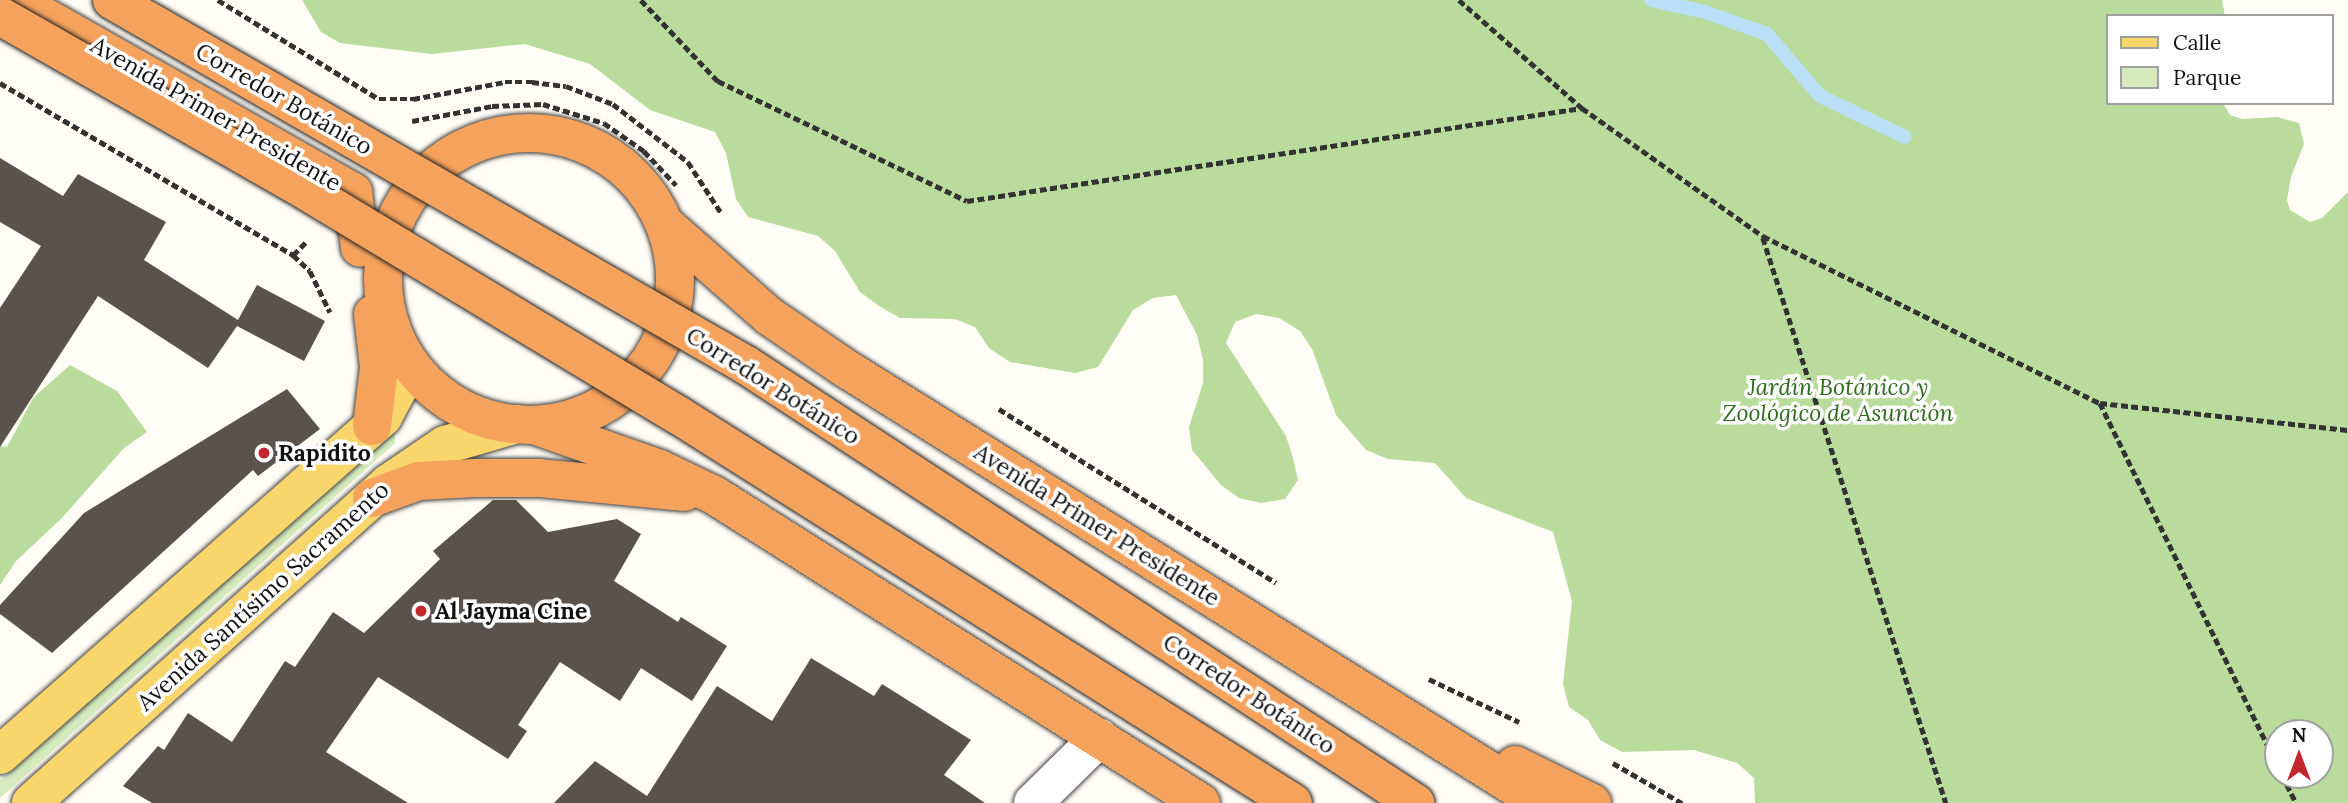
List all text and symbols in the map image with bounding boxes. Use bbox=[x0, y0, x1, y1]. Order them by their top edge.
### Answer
legend bbox=[2106, 14, 2334, 105]
text: Calle bbox=[2173, 29, 2221, 56]
street label: Avenida Primer Presidente bbox=[86, 31, 346, 197]
street label: Corredor Botánico bbox=[191, 37, 377, 161]
text: Parque bbox=[2173, 64, 2241, 91]
street label: Corredor Botánico bbox=[681, 321, 865, 451]
park label: Jardín Botánico y Zoológico de Asunción bbox=[1722, 373, 1954, 427]
street label: Avenida Primer Presidente bbox=[969, 438, 1225, 612]
place label: Rapidito bbox=[278, 439, 371, 467]
marker: Rapidito bbox=[256, 445, 272, 461]
street label: Avenida Santísimo Sacramento bbox=[131, 476, 395, 716]
place label: Al Jayma Cine bbox=[435, 597, 587, 625]
marker: Al Jayma Cine bbox=[413, 603, 429, 619]
street label: Corredor Botánico bbox=[1158, 628, 1340, 760]
north arrow bbox=[2264, 719, 2334, 789]
text: N bbox=[2292, 723, 2306, 747]

